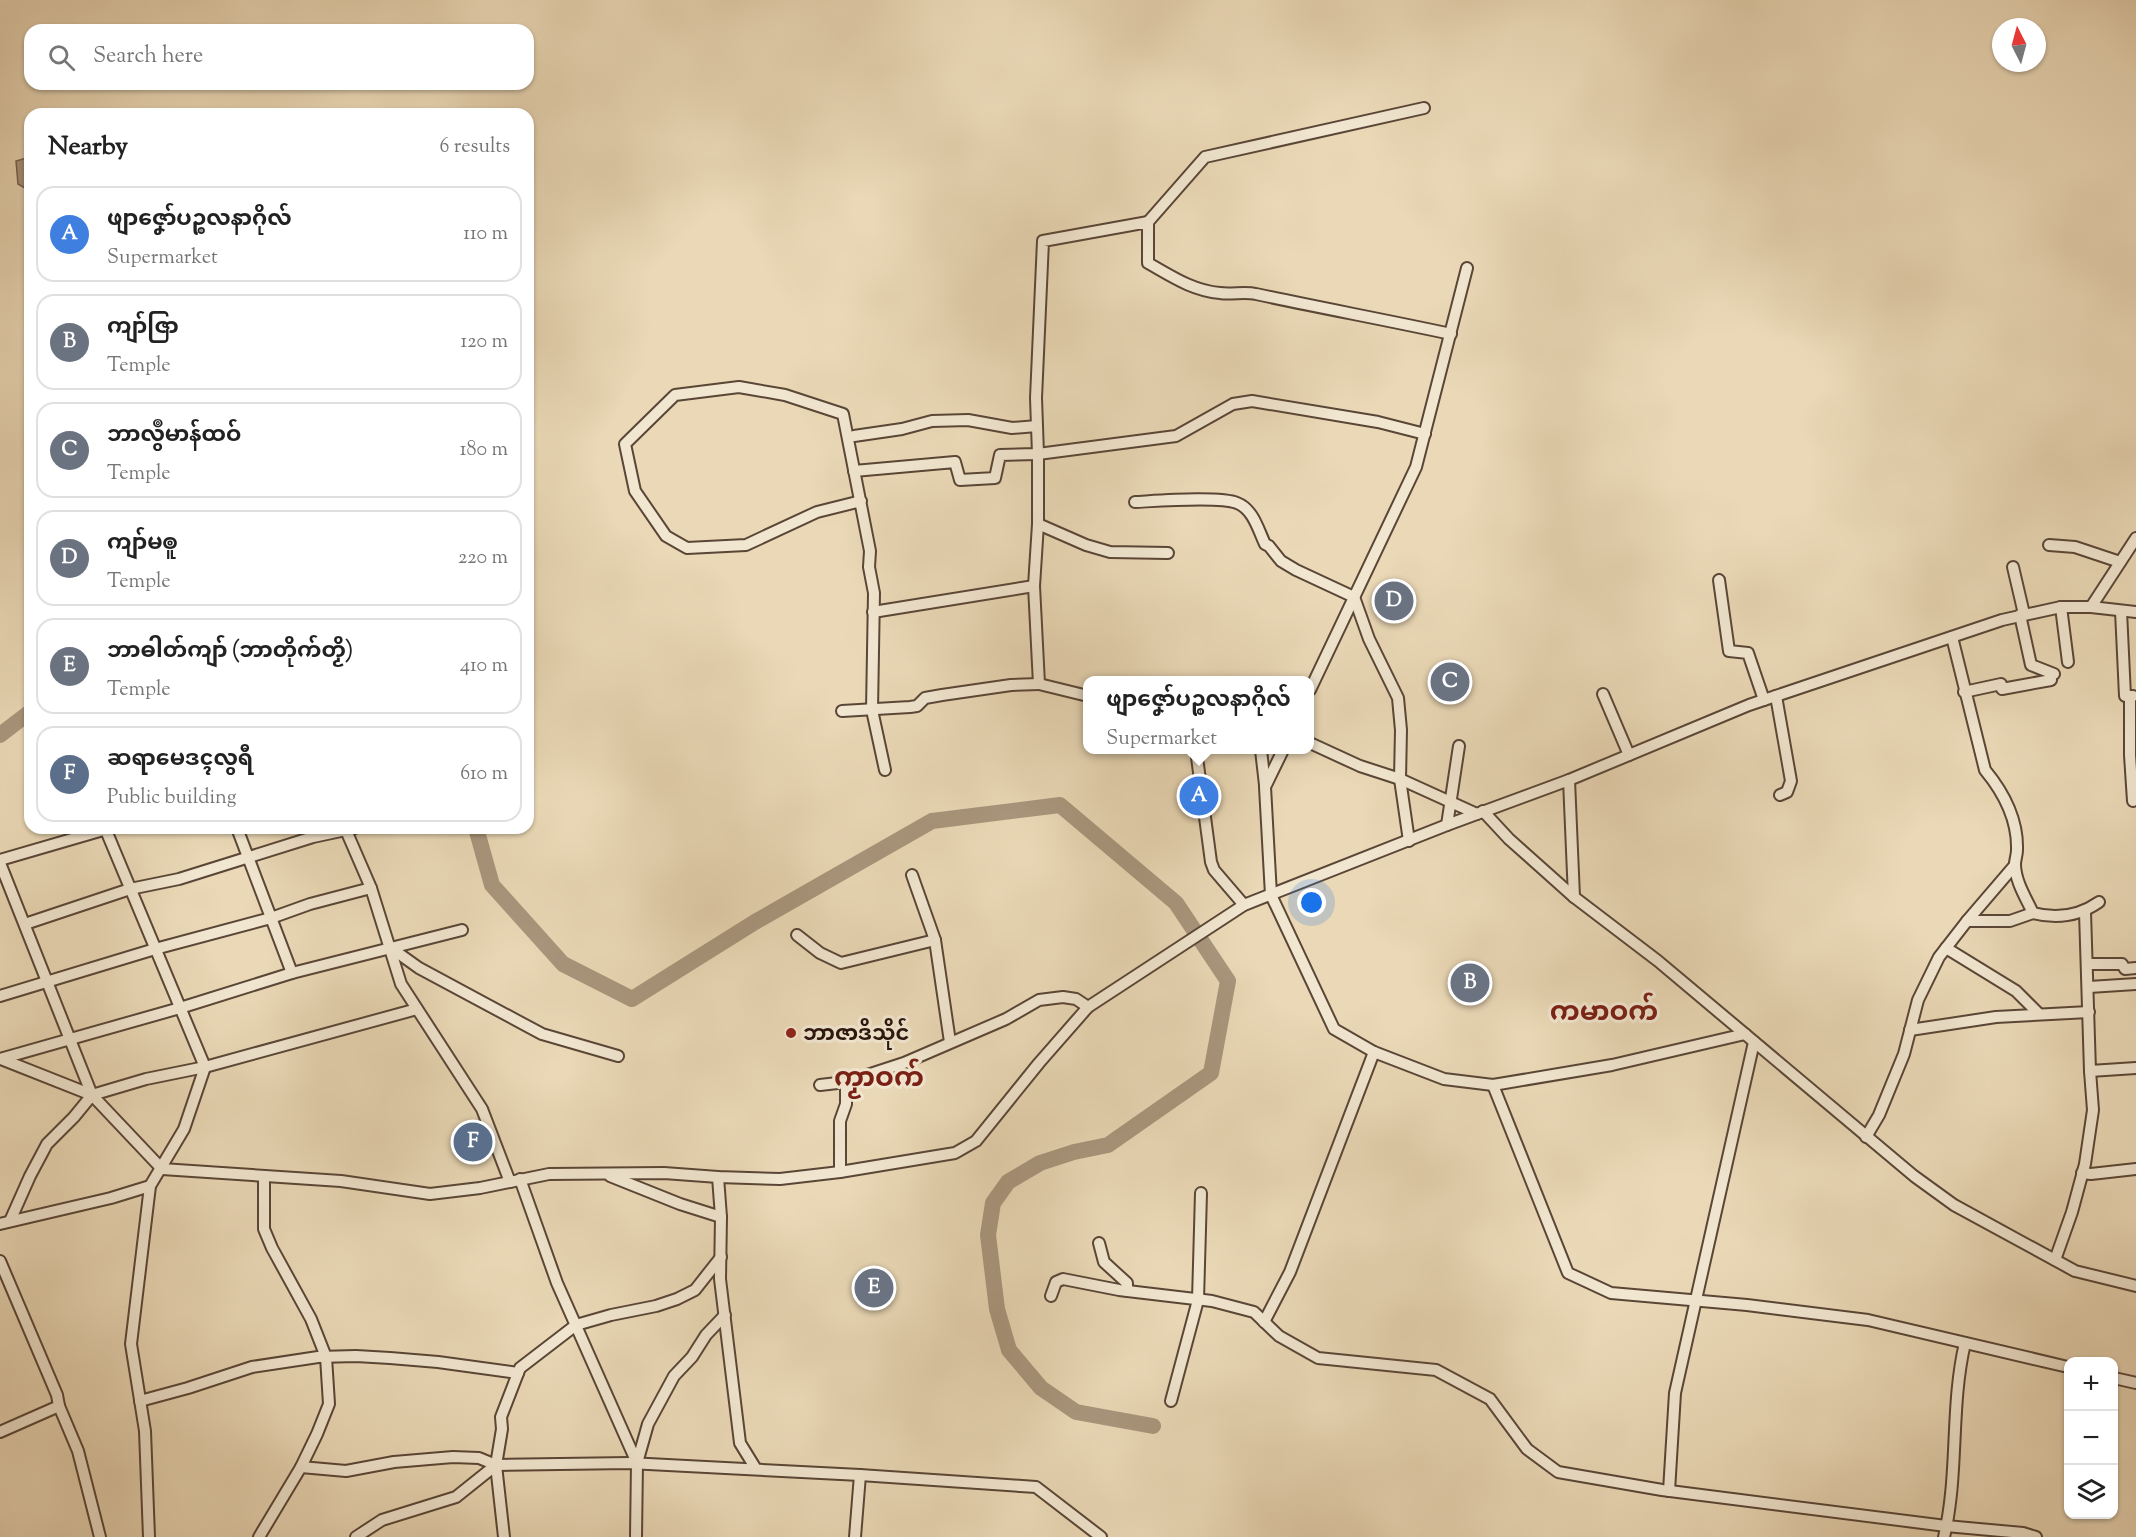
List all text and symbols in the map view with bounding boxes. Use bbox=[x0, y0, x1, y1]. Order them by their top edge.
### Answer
north arrow bbox=[1992, 18, 2046, 72]
search box bbox=[24, 24, 534, 90]
icon: search bbox=[45, 41, 78, 74]
text: Search here bbox=[93, 41, 203, 73]
text: Nearby bbox=[48, 129, 128, 166]
text: 6 results bbox=[440, 133, 510, 162]
text: ဖျာဇၞော်ပဉ္စလနာဂိုလ် bbox=[107, 204, 292, 236]
text: A bbox=[61, 220, 78, 249]
text: 110 m bbox=[463, 220, 508, 249]
text: Supermarket bbox=[107, 244, 218, 273]
text: ကျာ်ဇြာ bbox=[107, 312, 179, 344]
text: B bbox=[63, 328, 76, 357]
text: 120 m bbox=[460, 328, 508, 357]
text: Temple bbox=[107, 352, 171, 381]
text: ဘာလွဳမာန်ထဝ် bbox=[107, 420, 241, 452]
text: C bbox=[61, 436, 78, 465]
text: 180 m bbox=[460, 436, 508, 465]
text: Temple bbox=[107, 460, 171, 489]
text: ကျာ်မၜူ bbox=[107, 528, 178, 560]
text: D bbox=[62, 544, 77, 573]
text: 220 m bbox=[458, 544, 508, 573]
text: Temple bbox=[107, 568, 171, 597]
pin: D bbox=[1374, 578, 1414, 624]
text: ဘာဓါတ်ကျာ် (ဘာတိုက်တၟိ) bbox=[107, 636, 353, 668]
text: E bbox=[63, 652, 76, 681]
text: 410 m bbox=[460, 652, 508, 681]
pin: C bbox=[1430, 660, 1470, 704]
text: Temple bbox=[107, 676, 171, 705]
popup bbox=[1083, 676, 1314, 754]
text: ဖျာဇၞော်ပဉ္စလနာဂိုလ် bbox=[1106, 685, 1291, 717]
text: Supermarket bbox=[1106, 725, 1217, 754]
text: ဆရာမေဒၚလွရီ bbox=[107, 744, 253, 776]
text: F bbox=[64, 760, 75, 789]
text: 610 m bbox=[460, 760, 508, 789]
pin: A bbox=[1180, 774, 1218, 818]
text: Public building bbox=[107, 784, 237, 813]
your location bbox=[1297, 888, 1326, 917]
pin: B bbox=[1450, 960, 1490, 1006]
district label: ကမာဝက် bbox=[1550, 992, 1658, 1033]
place label: ဘာဇာဒိသိုင် bbox=[803, 1017, 909, 1050]
marker: ဘာဇာဒိသိုင် bbox=[784, 1026, 798, 1040]
district label: ကၟာဝက် bbox=[834, 1058, 924, 1099]
pin: F bbox=[454, 1120, 492, 1164]
pin: E bbox=[854, 1266, 894, 1310]
map controls bbox=[2064, 1357, 2118, 1519]
button: + bbox=[2064, 1357, 2118, 1411]
button: − bbox=[2064, 1411, 2118, 1465]
button: layers bbox=[2064, 1465, 2118, 1519]

